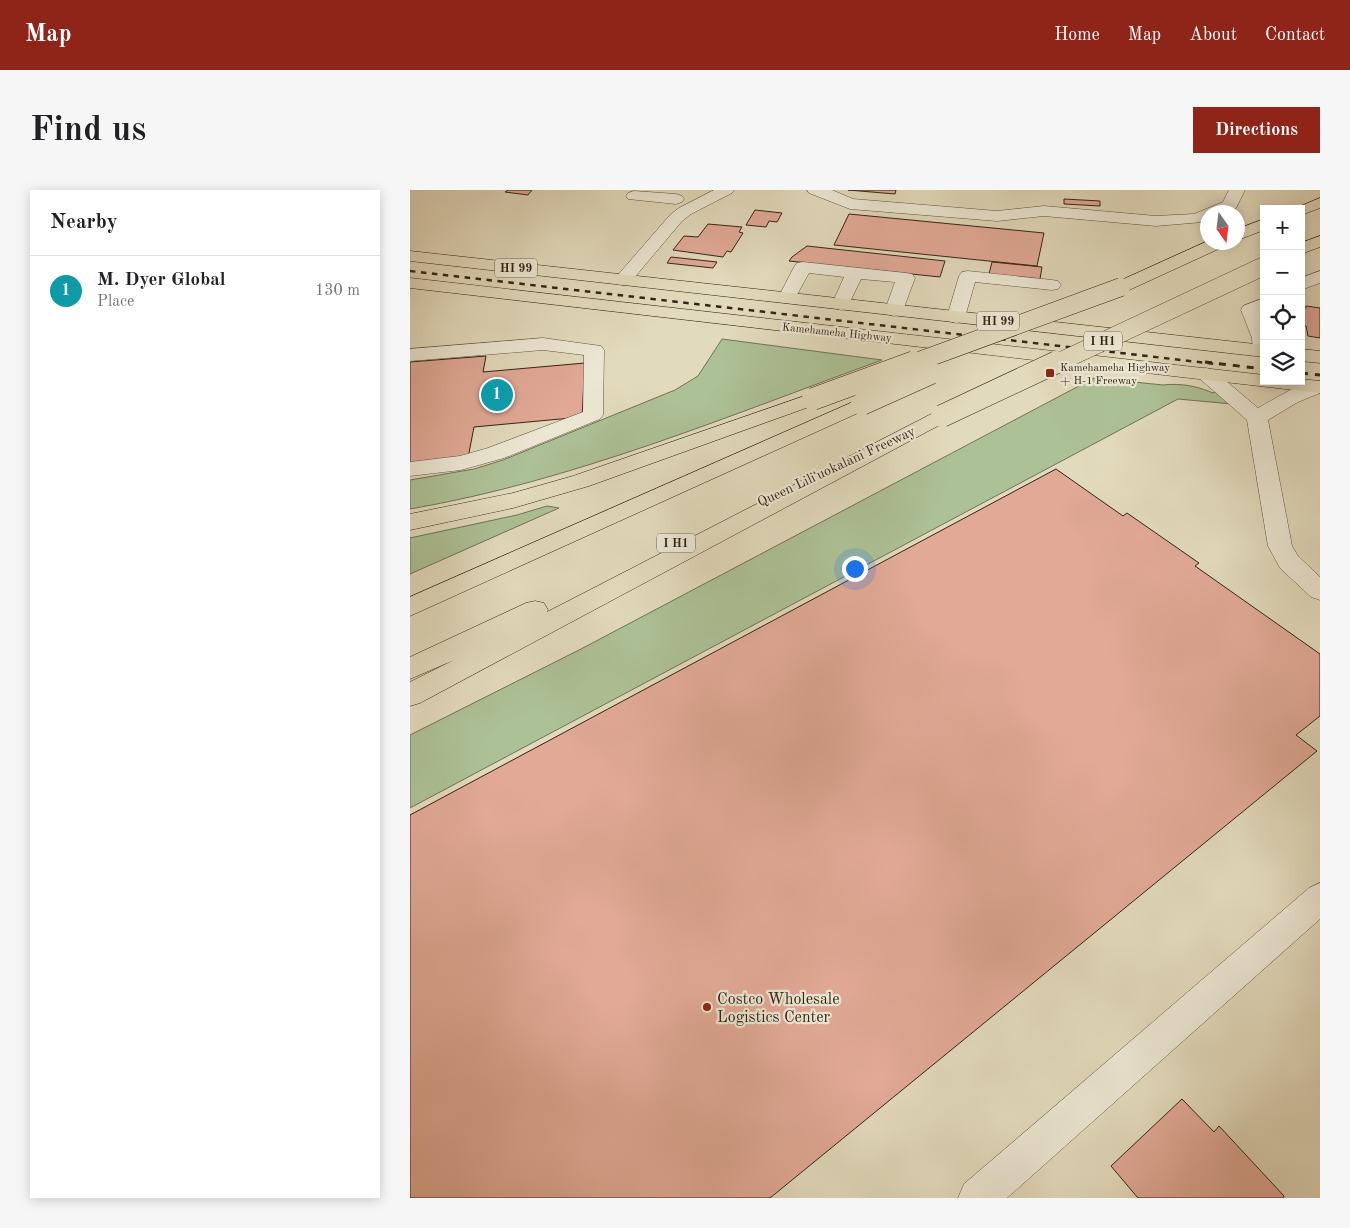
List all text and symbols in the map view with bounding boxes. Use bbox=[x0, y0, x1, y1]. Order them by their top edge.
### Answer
text: Map bbox=[25, 23, 72, 47]
text: Home bbox=[1054, 26, 1100, 44]
text: Map bbox=[1128, 26, 1161, 44]
text: About bbox=[1189, 26, 1237, 44]
text: Contact bbox=[1265, 26, 1325, 44]
button: Directions bbox=[1193, 107, 1320, 153]
text: Find us bbox=[30, 113, 146, 148]
north arrow bbox=[1200, 205, 1245, 250]
map controls bbox=[1260, 205, 1305, 385]
button: + bbox=[1260, 205, 1305, 250]
text: Nearby bbox=[50, 212, 118, 233]
button: − bbox=[1260, 250, 1305, 295]
road number: HI 99 bbox=[495, 258, 537, 278]
text: M. Dyer Global bbox=[97, 271, 226, 290]
text: 1 bbox=[61, 283, 71, 299]
text: 130 m bbox=[315, 283, 360, 299]
text: Place bbox=[97, 294, 134, 310]
button: locate bbox=[1260, 295, 1305, 340]
road number: HI 99 bbox=[977, 312, 1019, 330]
street label: Kamehameha Highway bbox=[782, 322, 892, 345]
road number: I H1 bbox=[1084, 332, 1122, 350]
button: layers bbox=[1260, 340, 1305, 385]
place label: Kamehameha Highway + H-1 Freeway bbox=[1060, 363, 1170, 387]
marker: Kamehameha Highway + H-1 Freeway bbox=[1044, 367, 1056, 379]
pin: 1 bbox=[481, 376, 513, 414]
street label: Queen Liliʻuokalani Freeway bbox=[755, 423, 918, 510]
road number: I H1 bbox=[657, 533, 695, 552]
your location bbox=[842, 556, 868, 582]
place label: Costco Wholesale Logistics Center bbox=[717, 992, 840, 1026]
marker: Costco Wholesale Logistics Center bbox=[701, 1001, 713, 1013]

